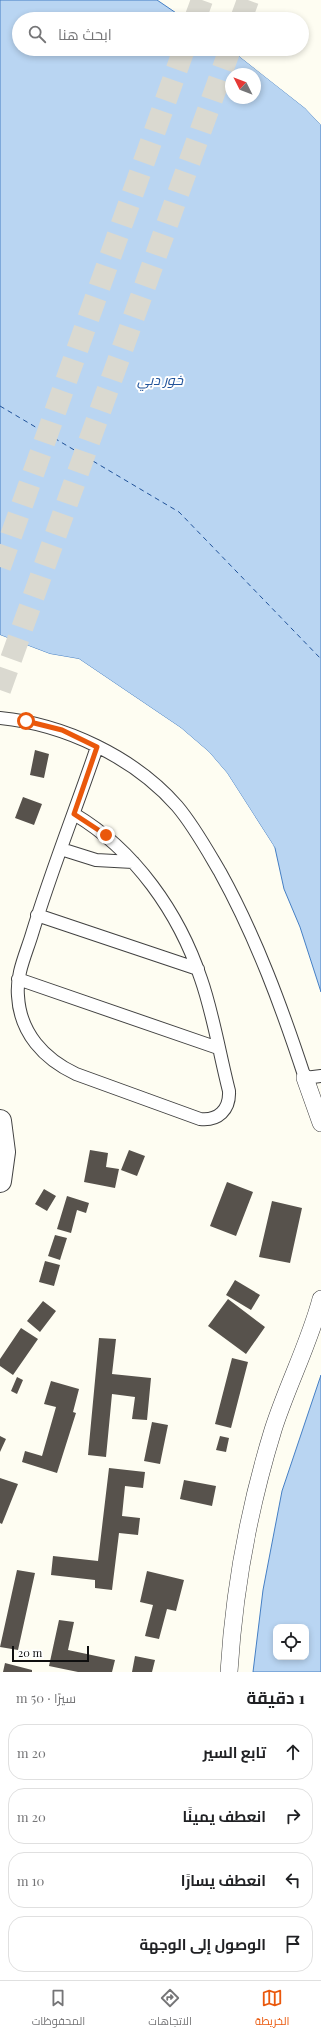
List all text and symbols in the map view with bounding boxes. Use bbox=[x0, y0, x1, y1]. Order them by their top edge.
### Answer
search box bbox=[12, 12, 309, 56]
icon: search bbox=[26, 23, 48, 45]
text: ابحث هنا bbox=[58, 24, 112, 44]
north arrow bbox=[225, 68, 261, 104]
water label: خور دبي bbox=[137, 370, 184, 392]
route start bbox=[17, 712, 35, 730]
route end bbox=[97, 826, 115, 844]
map controls bbox=[273, 1624, 309, 1660]
button: locate bbox=[273, 1624, 309, 1660]
scale bar bbox=[12, 1644, 89, 1663]
text: 20 m bbox=[18, 1645, 42, 1660]
text: 1 دقيقة bbox=[246, 1686, 305, 1708]
text: سيرًا · 50 m bbox=[16, 1689, 76, 1706]
icon: ahead bbox=[282, 1741, 304, 1763]
text: تابع السير bbox=[203, 1742, 266, 1762]
text: 20 m bbox=[17, 1744, 46, 1761]
icon: right bbox=[282, 1805, 304, 1827]
text: انعطف يمينًا bbox=[183, 1806, 266, 1826]
text: 20 m bbox=[17, 1808, 46, 1825]
icon: left bbox=[282, 1869, 304, 1891]
text: انعطف يسارًا bbox=[181, 1870, 266, 1890]
text: 10 m bbox=[17, 1872, 44, 1889]
icon: arrive bbox=[282, 1933, 304, 1955]
text: الوصول إلى الوجهة bbox=[140, 1934, 266, 1954]
tab: المحفوظات bbox=[32, 1987, 85, 2031]
tab: الاتجاهات bbox=[148, 1987, 192, 2031]
tab: الخريطة bbox=[255, 1987, 289, 2031]

